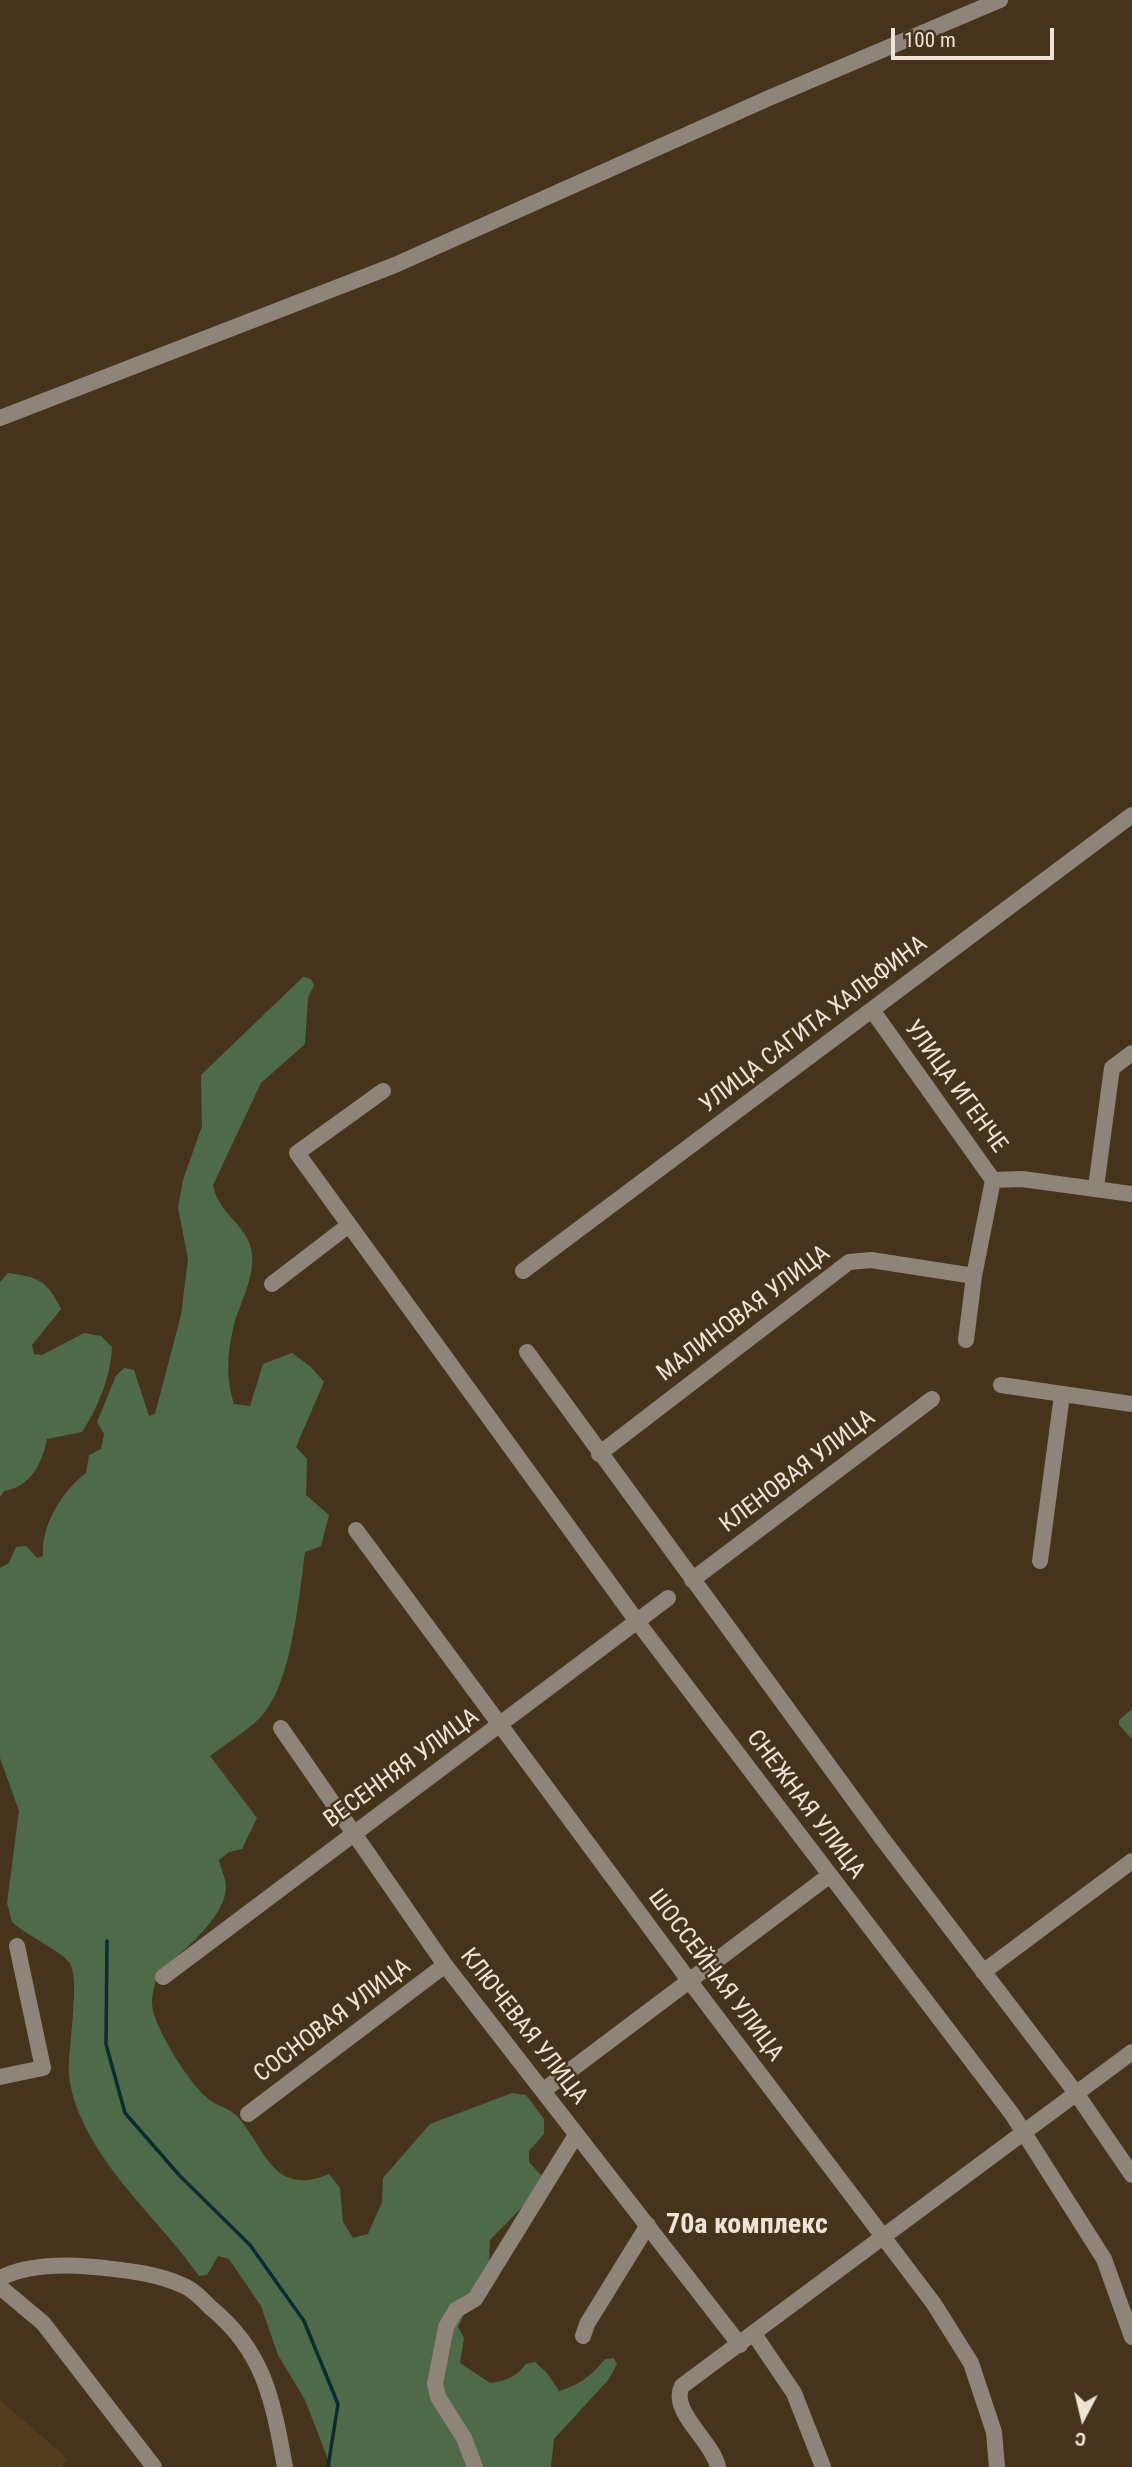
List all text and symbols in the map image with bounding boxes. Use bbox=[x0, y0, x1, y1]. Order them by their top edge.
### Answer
scale bar bbox=[894, 14, 1057, 58]
text: 100 m bbox=[904, 28, 956, 52]
street label: УЛИЦА САГИТА ХАЛЬФИНА bbox=[695, 930, 933, 1120]
street label: УЛИЦА ИГЕНЧЕ bbox=[897, 1015, 1013, 1159]
street label: МАЛИНОВАЯ УЛИЦА bbox=[652, 1240, 836, 1388]
street label: КЛЕНОВАЯ УЛИЦА bbox=[715, 1404, 881, 1540]
street label: ВЕСЕННЯЯ УЛИЦА bbox=[319, 1703, 485, 1835]
street label: СНЕЖНАЯ УЛИЦА bbox=[740, 1725, 870, 1885]
street label: ШОССЕЙНАЯ УЛИЦА bbox=[641, 1884, 789, 2068]
street label: КЛЮЧЕВАЯ УЛИЦА bbox=[453, 1943, 593, 2111]
street label: СОСНОВАЯ УЛИЦА bbox=[249, 1953, 417, 2089]
district label: 70а комплекс bbox=[666, 2209, 828, 2243]
north arrow bbox=[1048, 2383, 1118, 2453]
text: С bbox=[1074, 2427, 1087, 2451]

